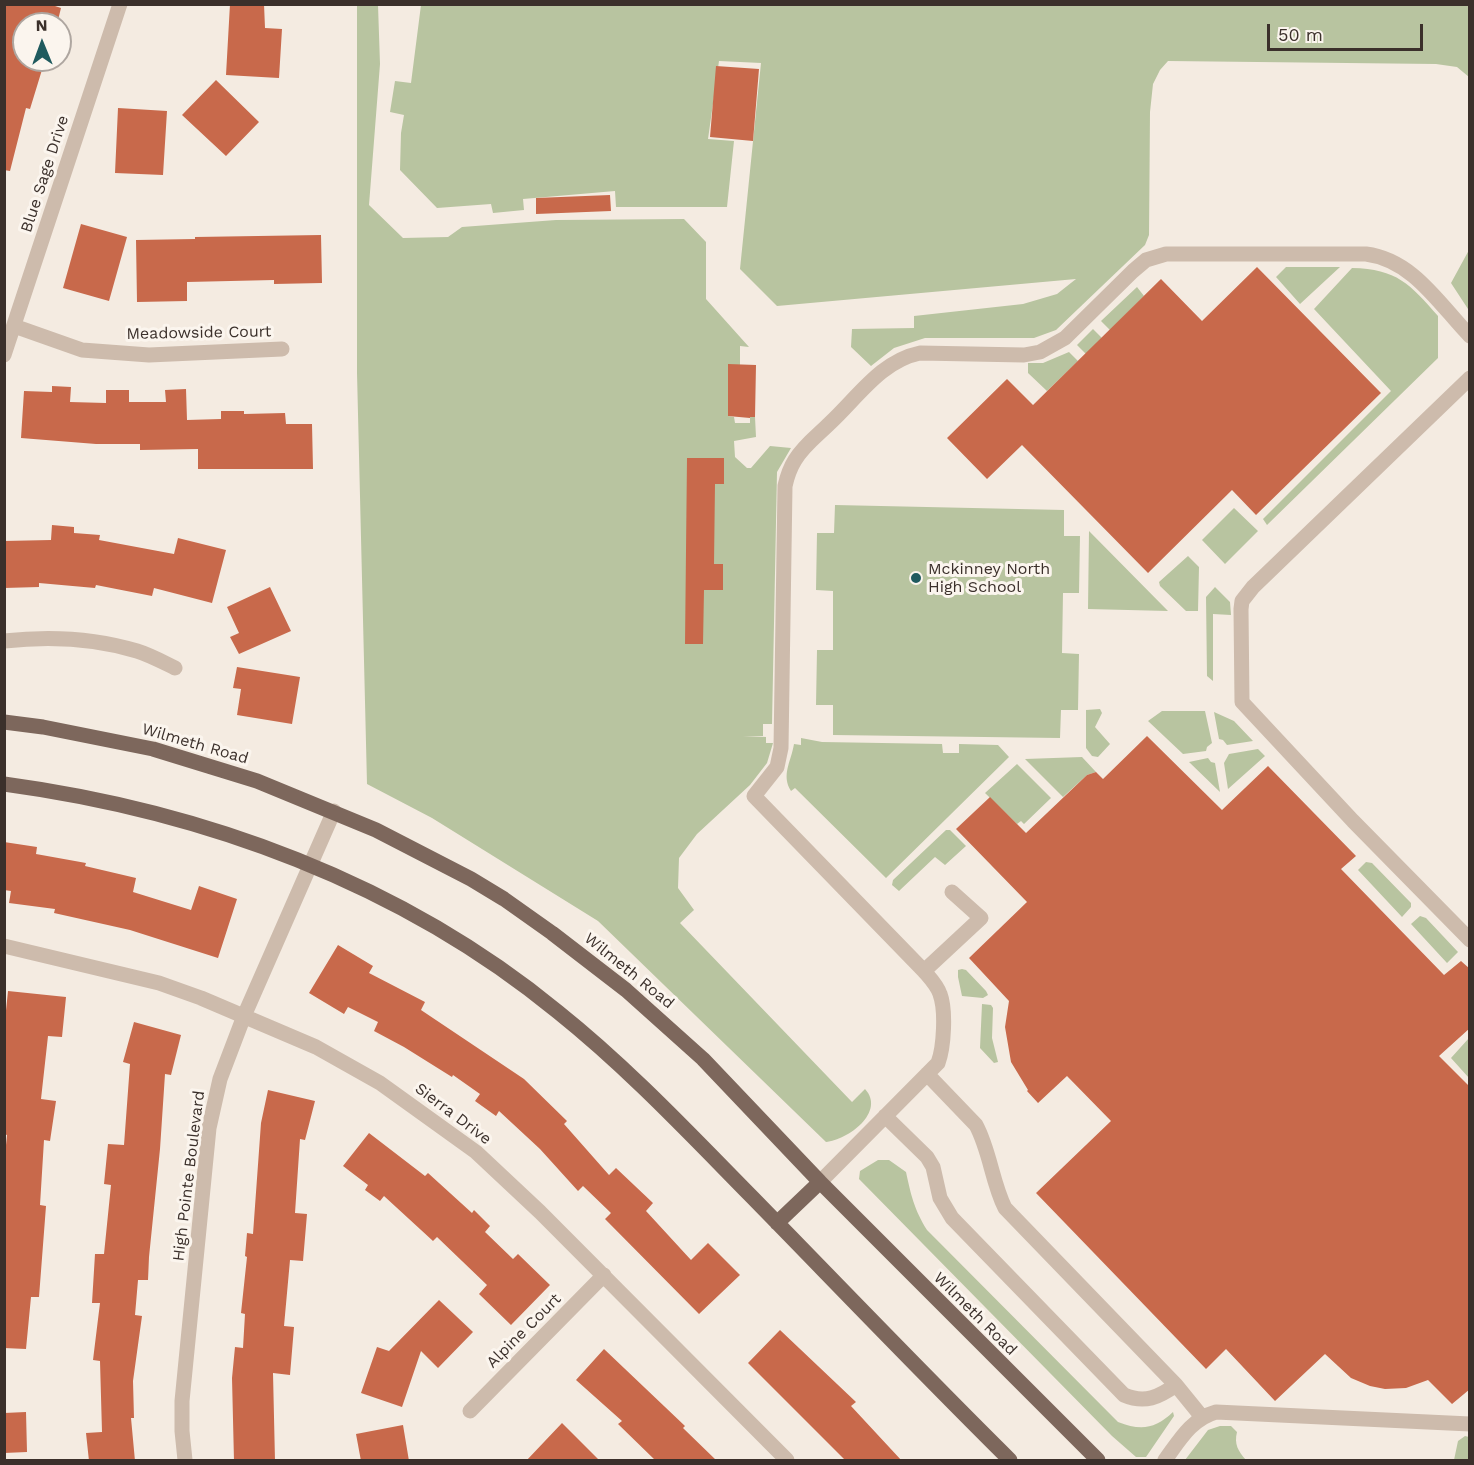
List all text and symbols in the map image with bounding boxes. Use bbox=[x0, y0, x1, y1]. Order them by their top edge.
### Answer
north arrow bbox=[12, 12, 72, 72]
scale bar bbox=[1270, 12, 1426, 50]
text: N bbox=[36, 16, 48, 35]
text: 50 m bbox=[1278, 24, 1323, 45]
street label: Blue Sage Drive bbox=[17, 113, 73, 235]
street label: Meadowside Court bbox=[126, 322, 272, 344]
place label: Mckinney North High School bbox=[928, 559, 1050, 597]
marker: Mckinney North High School bbox=[909, 571, 923, 585]
street label: Wilmeth Road bbox=[140, 720, 250, 768]
street label: Wilmeth Road bbox=[580, 929, 678, 1013]
street label: Sierra Drive bbox=[411, 1079, 495, 1149]
street label: High Pointe Boulevard bbox=[169, 1090, 209, 1262]
street label: Wilmeth Road bbox=[929, 1268, 1021, 1360]
street label: Alpine Court bbox=[483, 1290, 565, 1372]

